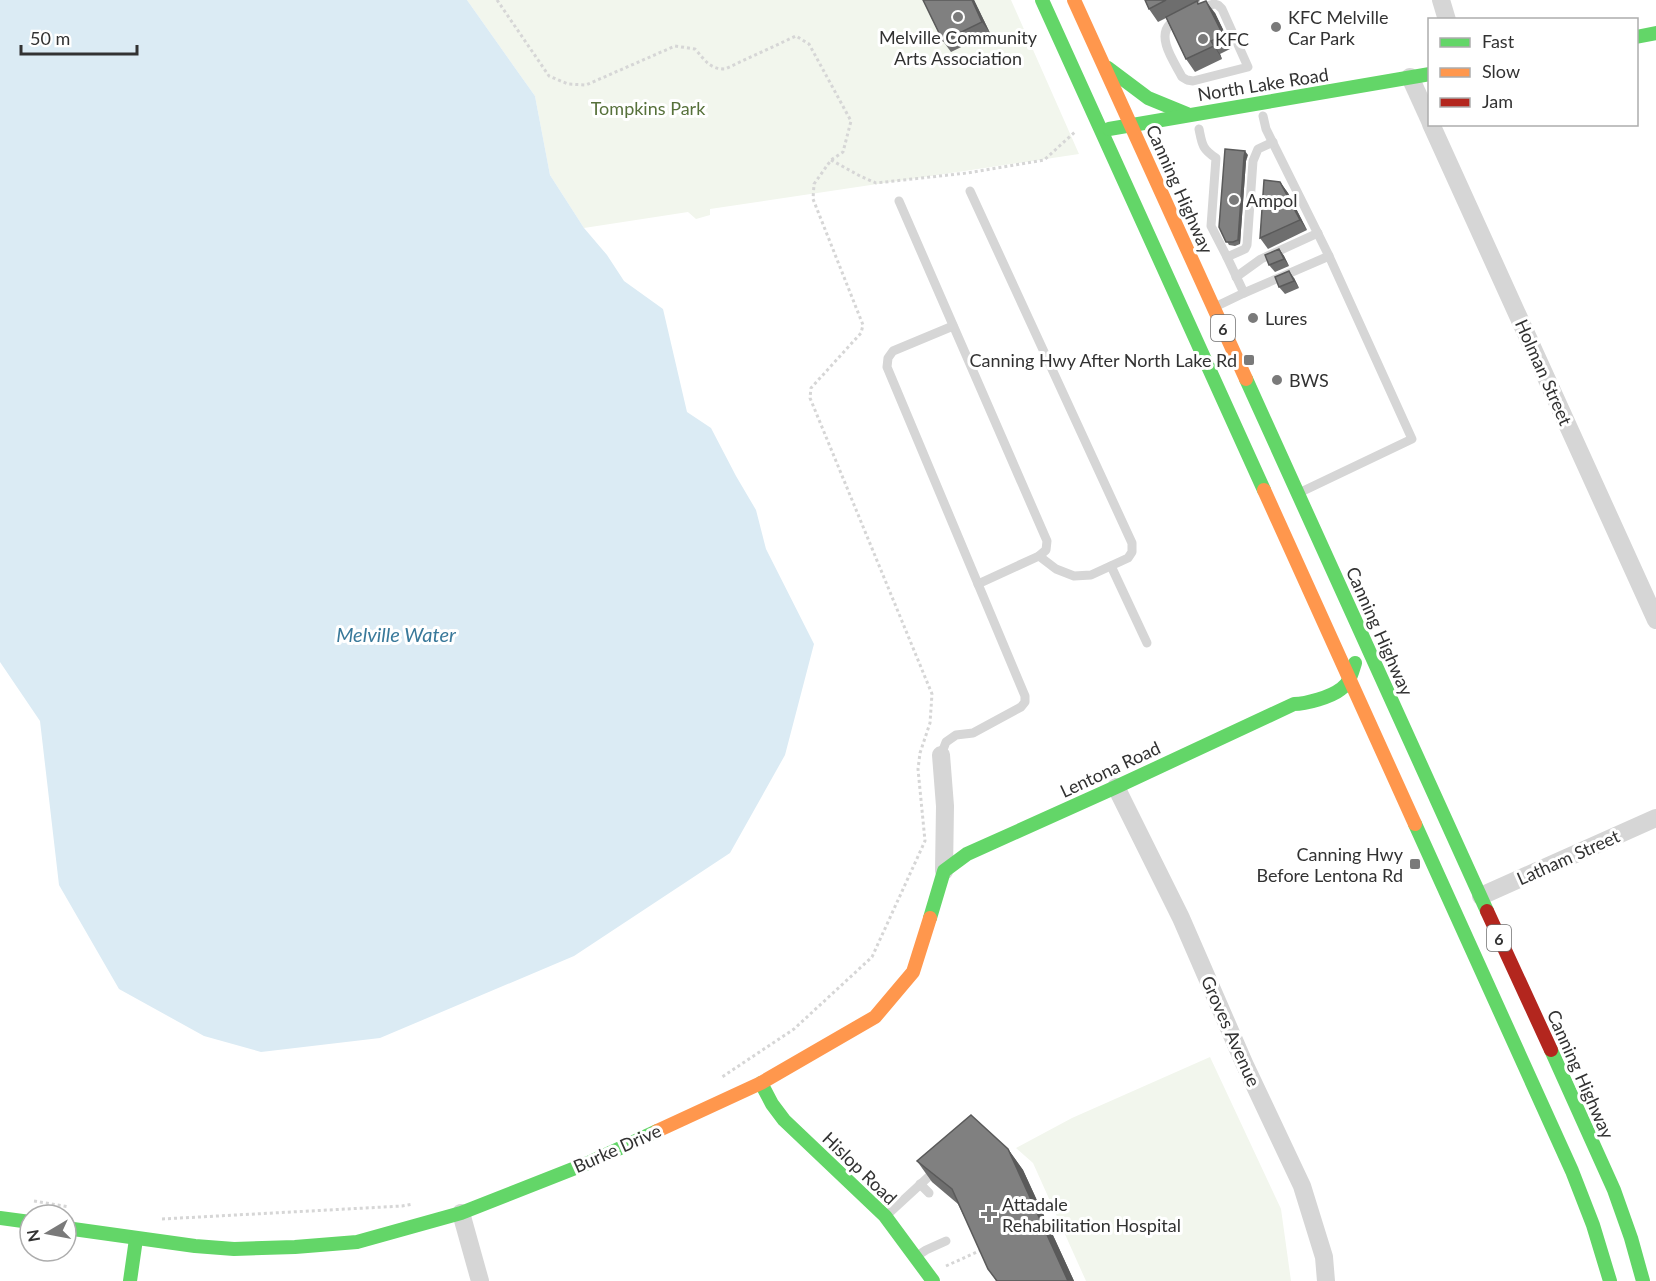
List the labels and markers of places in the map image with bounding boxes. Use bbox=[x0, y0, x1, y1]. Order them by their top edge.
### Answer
place label: KFC Melville Car Park bbox=[1288, 6, 1388, 49]
marker: Melville Community Arts Association bbox=[951, 10, 965, 24]
marker: KFC Melville Car Park bbox=[1269, 20, 1283, 34]
place label: Melville Community Arts Association bbox=[879, 26, 1038, 69]
place label: KFC bbox=[1215, 28, 1249, 50]
marker: KFC bbox=[1196, 32, 1210, 46]
place label: Ampol bbox=[1246, 189, 1298, 211]
marker: Ampol bbox=[1227, 193, 1241, 207]
place label: Lures bbox=[1265, 307, 1307, 329]
marker: Lures bbox=[1246, 311, 1260, 325]
place label: Canning Hwy After North Lake Rd bbox=[970, 349, 1237, 371]
marker: Canning Hwy After North Lake Rd bbox=[1242, 353, 1256, 367]
place label: BWS bbox=[1289, 369, 1329, 391]
marker: BWS bbox=[1270, 373, 1284, 387]
place label: Canning Hwy Before Lentona Rd bbox=[1256, 843, 1404, 886]
marker: Canning Hwy Before Lentona Rd bbox=[1408, 857, 1422, 871]
place label: Attadale Rehabilitation Hospital bbox=[1002, 1193, 1181, 1236]
marker: Attadale Rehabilitation Hospital bbox=[980, 1205, 998, 1223]

